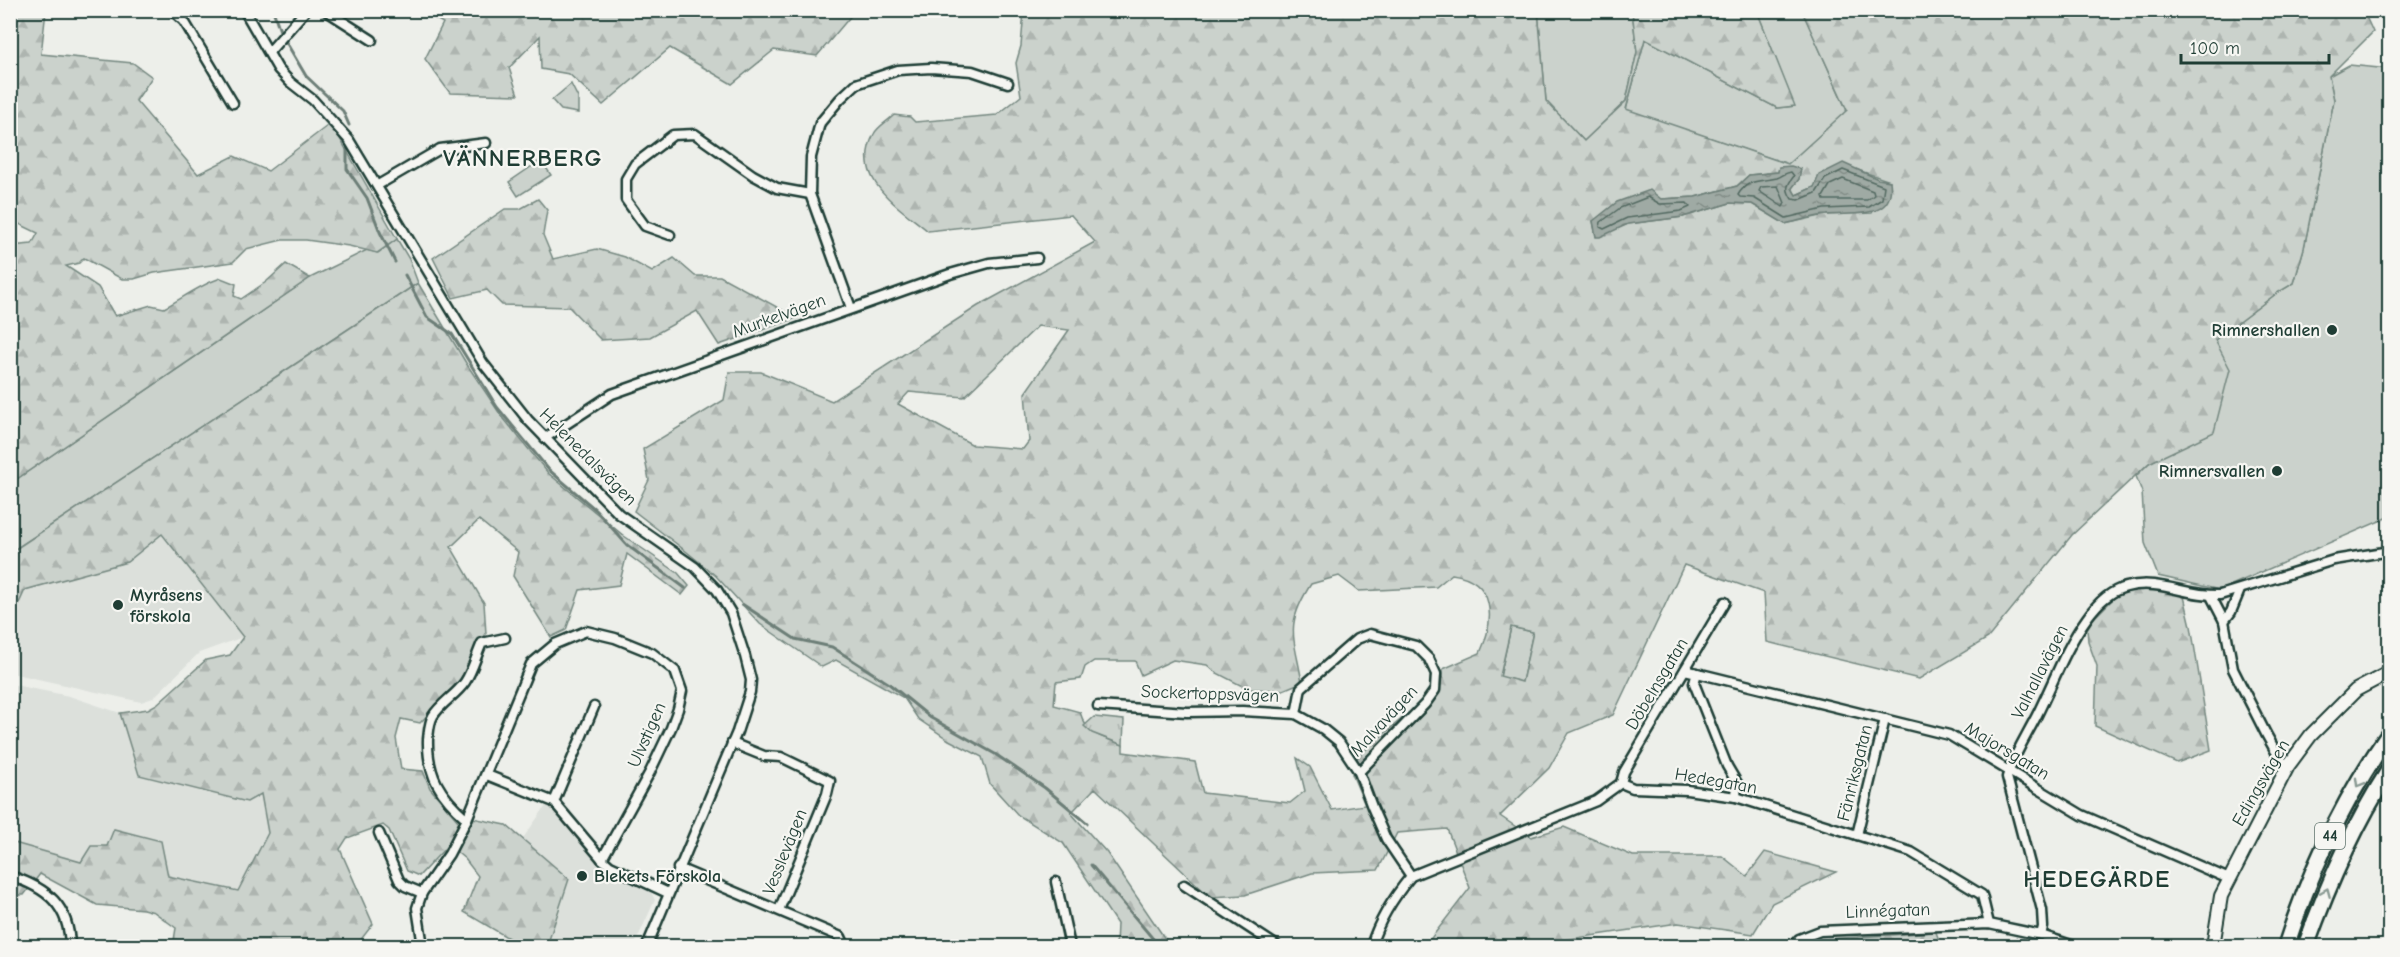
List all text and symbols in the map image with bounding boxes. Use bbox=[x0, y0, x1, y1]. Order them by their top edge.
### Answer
scale bar bbox=[2181, 27, 2330, 65]
text: 100 m bbox=[2190, 38, 2240, 59]
district label: VÄNNERBERG bbox=[443, 144, 603, 172]
street label: Murkelvägen bbox=[730, 289, 828, 343]
place label: Rimnershallen bbox=[2212, 320, 2320, 341]
marker: Rimnershallen bbox=[2325, 323, 2339, 337]
street label: Helenedalsvägen bbox=[535, 404, 641, 510]
place label: Rimnersvallen bbox=[2159, 461, 2265, 482]
marker: Rimnersvallen bbox=[2270, 464, 2284, 478]
place label: Myråsens förskola bbox=[129, 585, 203, 627]
marker: Myråsens förskola bbox=[111, 598, 125, 612]
street label: Valhallavägen bbox=[2007, 621, 2073, 723]
street label: Döbelnsgatan bbox=[1621, 634, 1693, 734]
street label: Sockertoppsvägen bbox=[1141, 681, 1279, 707]
street label: Malvavägen bbox=[1346, 681, 1422, 761]
street label: Ulvstigen bbox=[623, 699, 671, 771]
street label: Majorsgatan bbox=[1961, 717, 2053, 785]
street label: Fänriksgatan bbox=[1833, 723, 1877, 823]
street label: Edingsvägen bbox=[2228, 736, 2294, 830]
street label: Hedegatan bbox=[1673, 763, 1759, 799]
one-way arrow bbox=[2354, 777, 2366, 787]
street label: Vesslevägen bbox=[758, 806, 812, 898]
road number: 44 bbox=[2315, 823, 2345, 849]
district label: HEDEGÄRDE bbox=[2023, 865, 2171, 893]
place label: Blekets Förskola bbox=[594, 866, 721, 887]
marker: Blekets Förskola bbox=[575, 869, 589, 883]
one-way arrow bbox=[2319, 887, 2331, 898]
street label: Linnégatan bbox=[1845, 899, 1931, 923]

